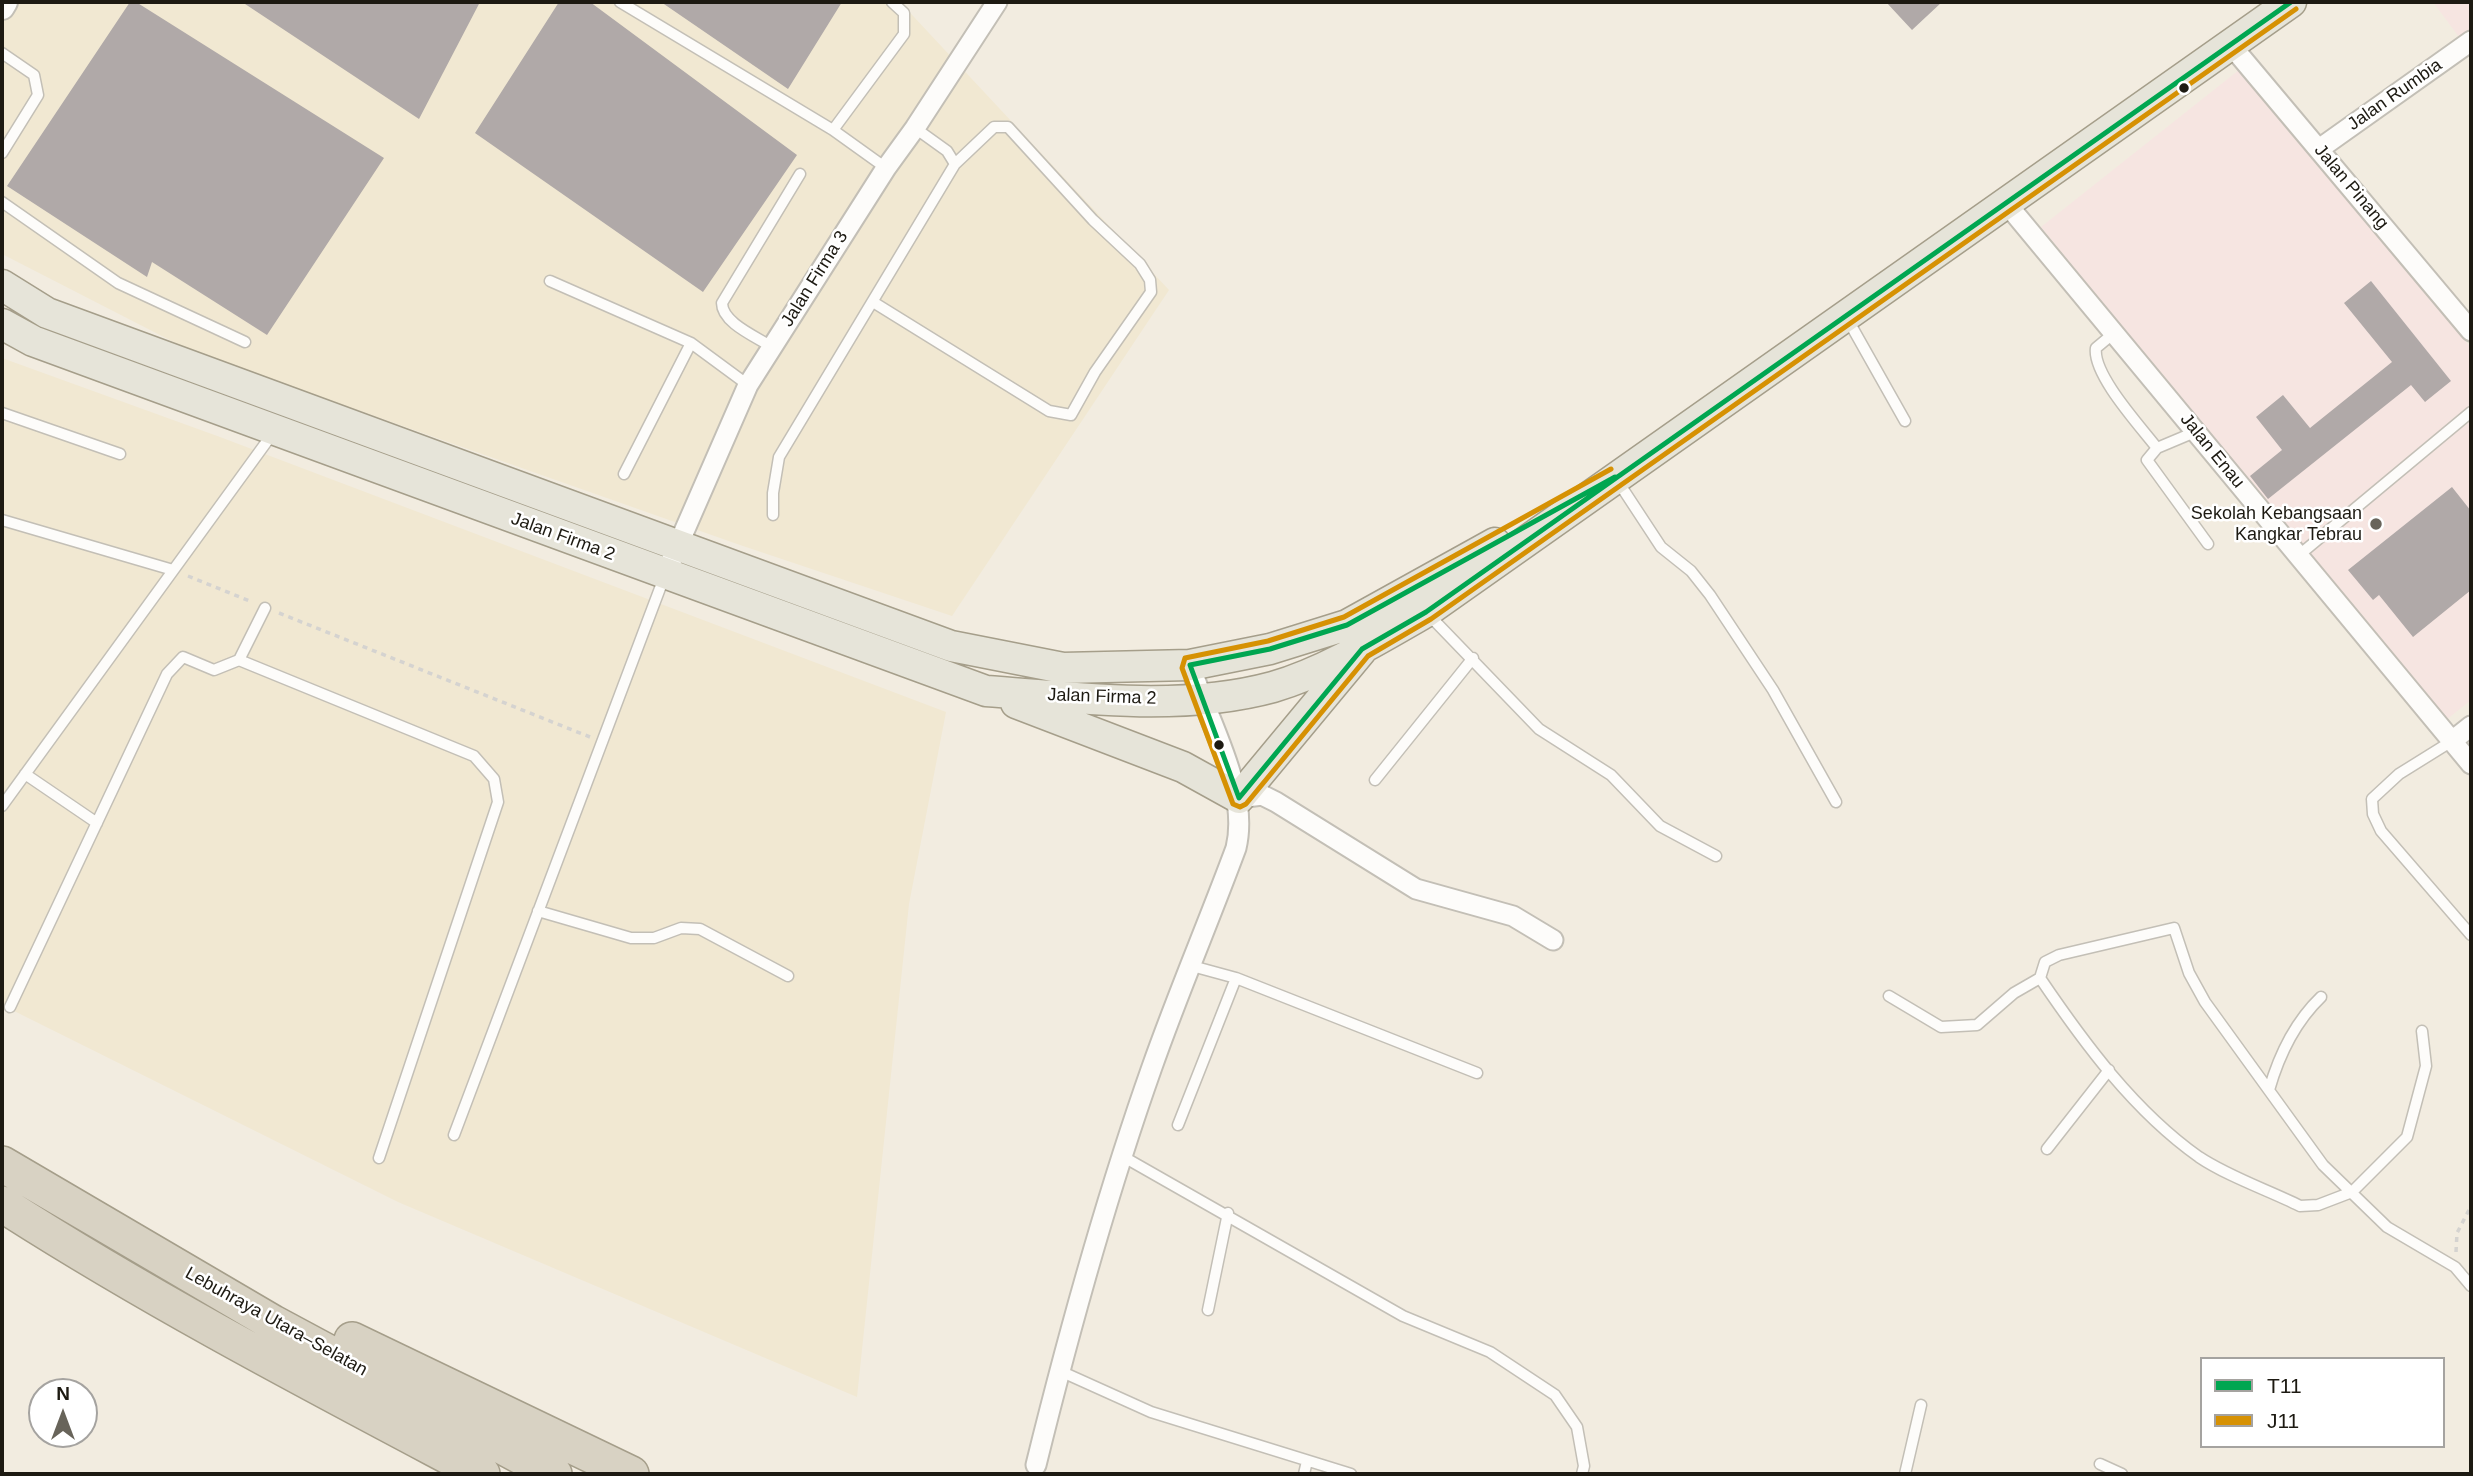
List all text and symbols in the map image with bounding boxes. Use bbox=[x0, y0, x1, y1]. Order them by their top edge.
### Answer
street label: Jalan Rumbia bbox=[2344, 55, 2446, 135]
unlabelled marker bbox=[2177, 81, 2191, 95]
street label: Jalan Pinang bbox=[2309, 140, 2393, 234]
street label: Jalan Firma 3 bbox=[777, 227, 853, 331]
street label: Jalan Enau bbox=[2175, 409, 2249, 493]
place label: Sekolah Kebangsaan Kangkar Tebrau bbox=[2191, 503, 2362, 546]
street label: Jalan Firma 2 bbox=[508, 508, 618, 566]
marker: Sekolah Kebangsaan Kangkar Tebrau bbox=[2368, 516, 2384, 532]
street label: Jalan Firma 2 bbox=[1047, 684, 1157, 710]
unlabelled marker bbox=[1212, 738, 1226, 752]
street label: Lebuhraya Utara–Selatan bbox=[181, 1263, 371, 1381]
legend bbox=[2200, 1357, 2445, 1448]
text: T11 bbox=[2267, 1374, 2302, 1397]
north arrow bbox=[28, 1378, 98, 1448]
text: N bbox=[56, 1383, 70, 1404]
text: J11 bbox=[2267, 1409, 2299, 1432]

